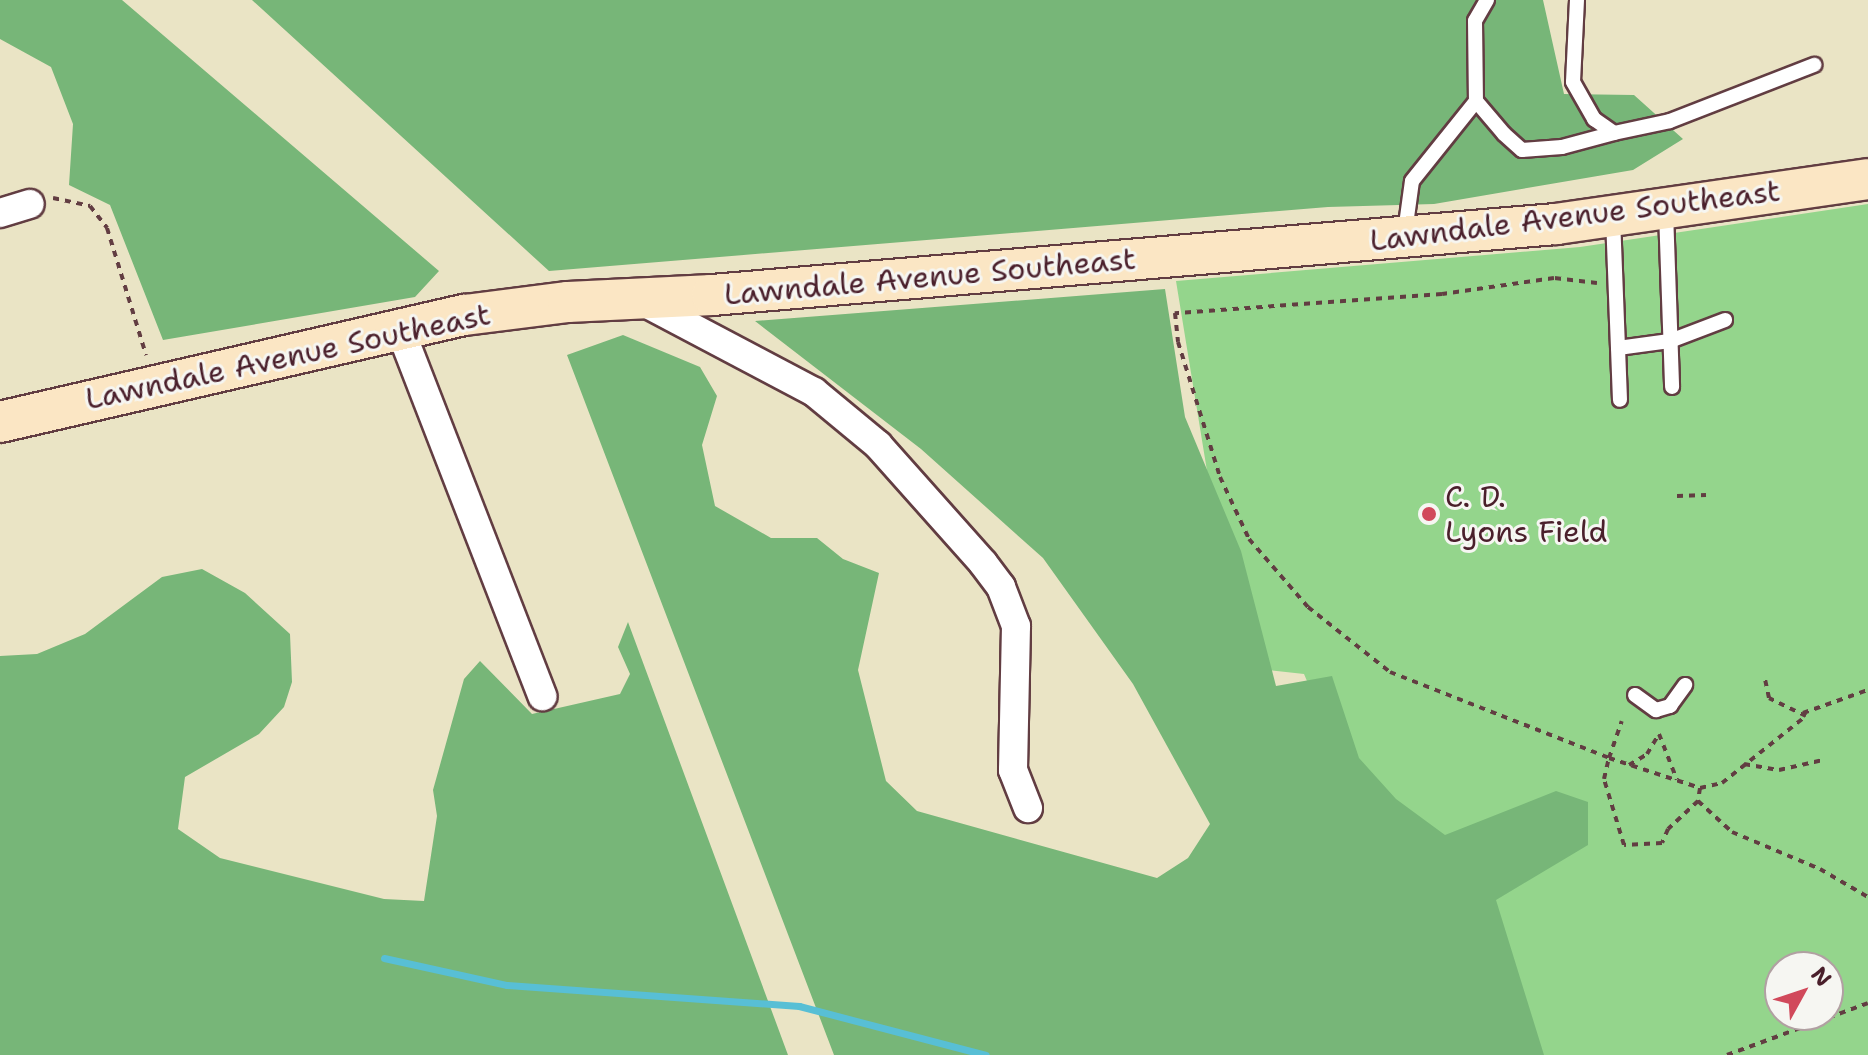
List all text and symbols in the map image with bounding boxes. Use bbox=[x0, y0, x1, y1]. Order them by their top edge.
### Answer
street label: Lawndale Avenue Southeast bbox=[1368, 173, 1782, 259]
street label: Lawndale Avenue Southeast bbox=[723, 241, 1137, 313]
street label: Lawndale Avenue Southeast bbox=[82, 296, 494, 418]
place label: C. D. Lyons Field bbox=[1445, 479, 1607, 550]
marker: C. D. Lyons Field bbox=[1420, 505, 1438, 523]
north arrow bbox=[1764, 951, 1844, 1031]
text: N bbox=[1805, 961, 1838, 993]

